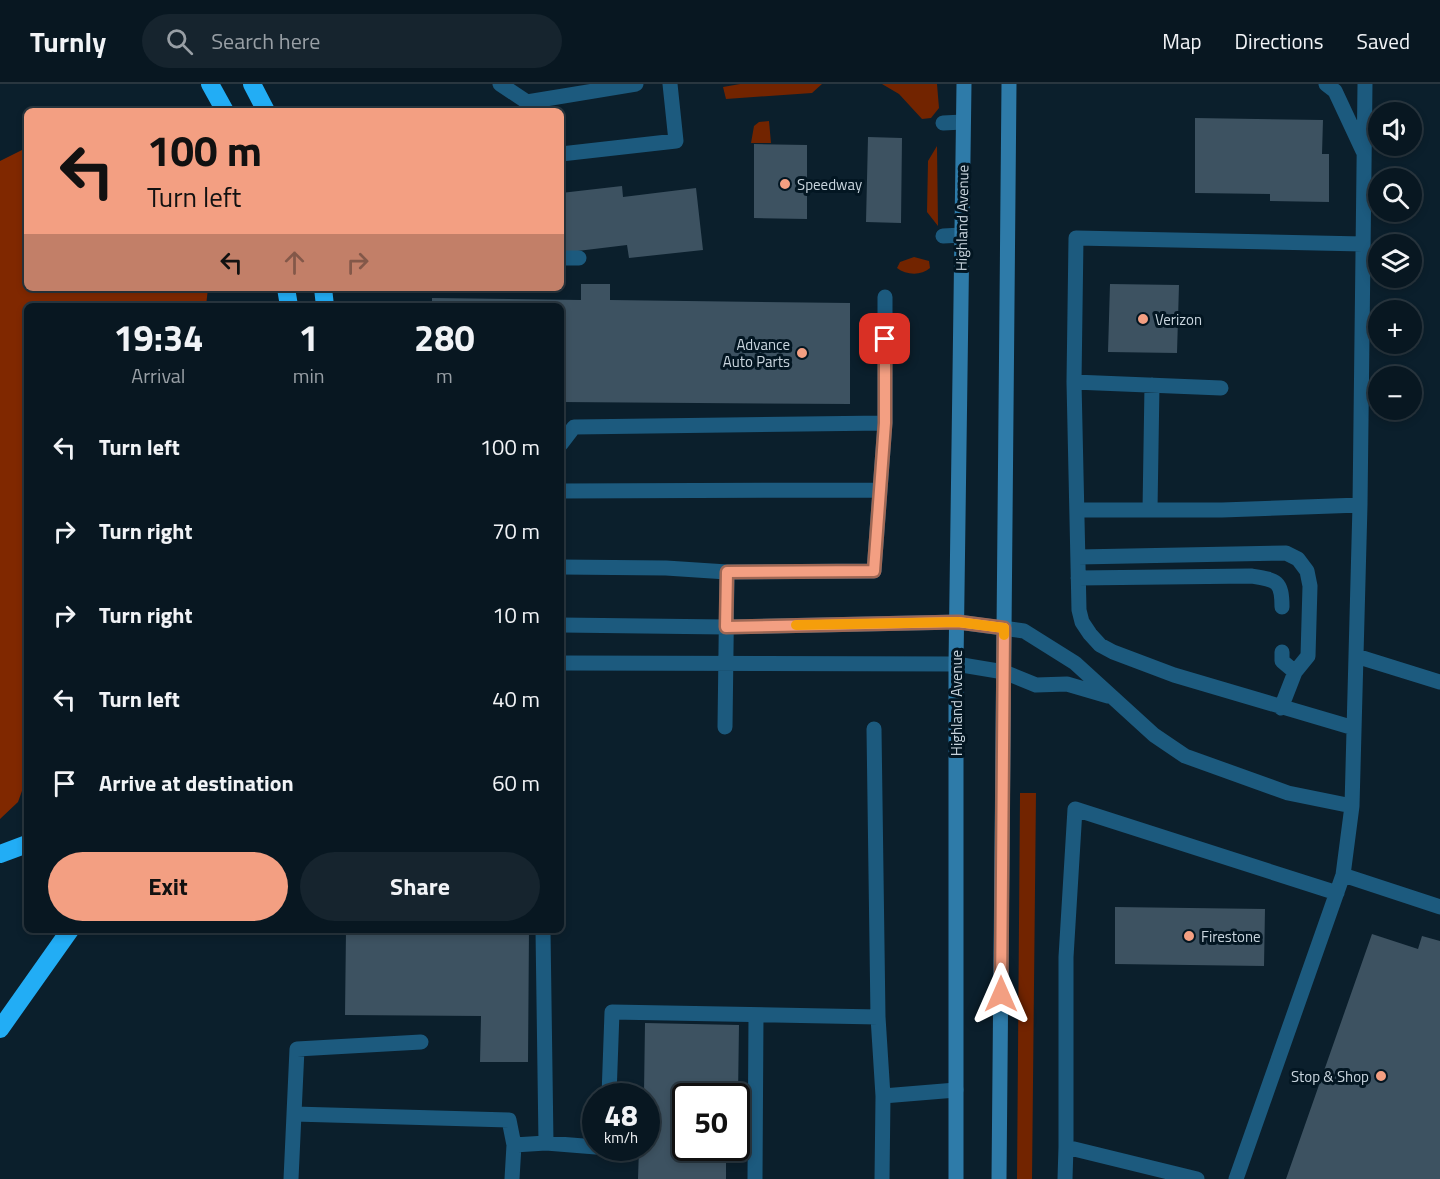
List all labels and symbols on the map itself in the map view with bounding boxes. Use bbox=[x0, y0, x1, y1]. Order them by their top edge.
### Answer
street label: Highland Avenue bbox=[950, 165, 974, 271]
place label: Speedway bbox=[797, 173, 862, 196]
marker: Speedway bbox=[778, 177, 792, 191]
place label: Verizon bbox=[1155, 308, 1202, 331]
marker: Verizon bbox=[1136, 312, 1150, 326]
pin bbox=[859, 313, 910, 364]
place label: Advance Auto Parts bbox=[723, 333, 790, 373]
marker: Advance Auto Parts bbox=[795, 346, 809, 360]
street label: Highland Avenue bbox=[945, 650, 968, 756]
place label: Firestone bbox=[1201, 925, 1261, 948]
marker: Firestone bbox=[1182, 929, 1196, 943]
position arrow bbox=[969, 962, 1033, 1026]
place label: Stop & Shop bbox=[1291, 1065, 1369, 1088]
marker: Stop & Shop bbox=[1374, 1069, 1388, 1083]
speed limit sign: 50 bbox=[672, 1083, 750, 1161]

